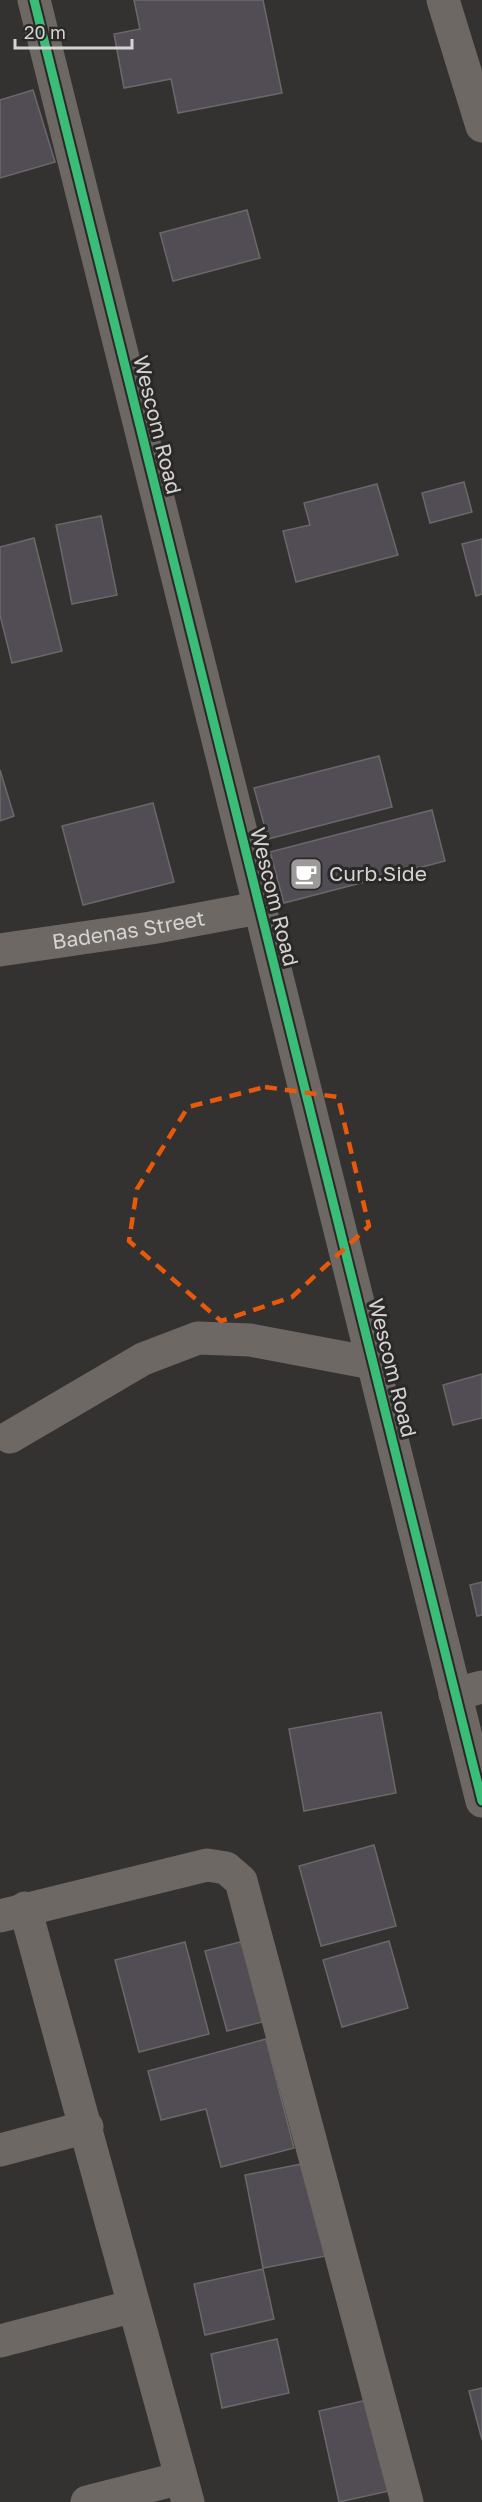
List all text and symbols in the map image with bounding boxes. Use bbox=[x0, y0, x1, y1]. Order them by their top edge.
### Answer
scale bar bbox=[15, 12, 132, 50]
text: 20 m bbox=[24, 21, 66, 43]
street label: Wescom Road bbox=[128, 353, 188, 497]
street label: Wescom Road bbox=[245, 825, 305, 969]
cafe icon: Curb.Side bbox=[288, 856, 324, 892]
place label: Curb.Side bbox=[329, 860, 427, 886]
street label: Badenas Street bbox=[50, 904, 207, 954]
street label: Wescom Road bbox=[363, 1296, 423, 1440]

